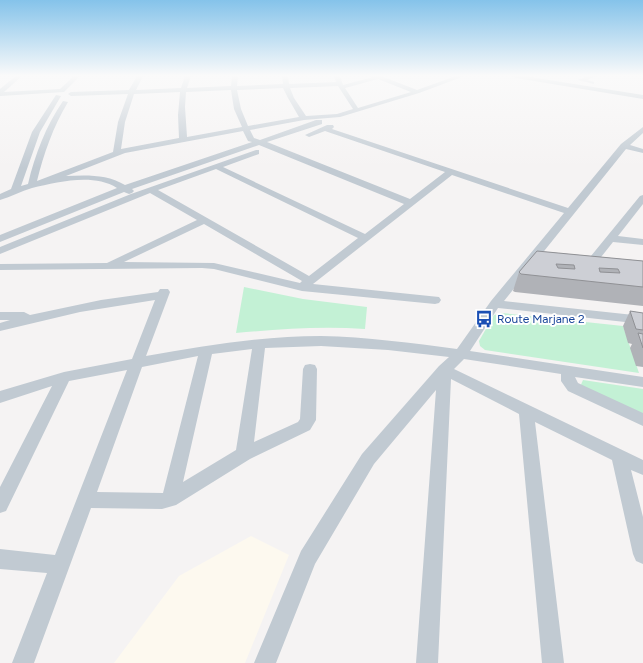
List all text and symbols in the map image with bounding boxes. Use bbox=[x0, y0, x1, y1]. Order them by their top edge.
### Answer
bus stop icon: Route Marjane 2 bbox=[474, 309, 494, 329]
place label: Route Marjane 2 bbox=[497, 312, 585, 326]

